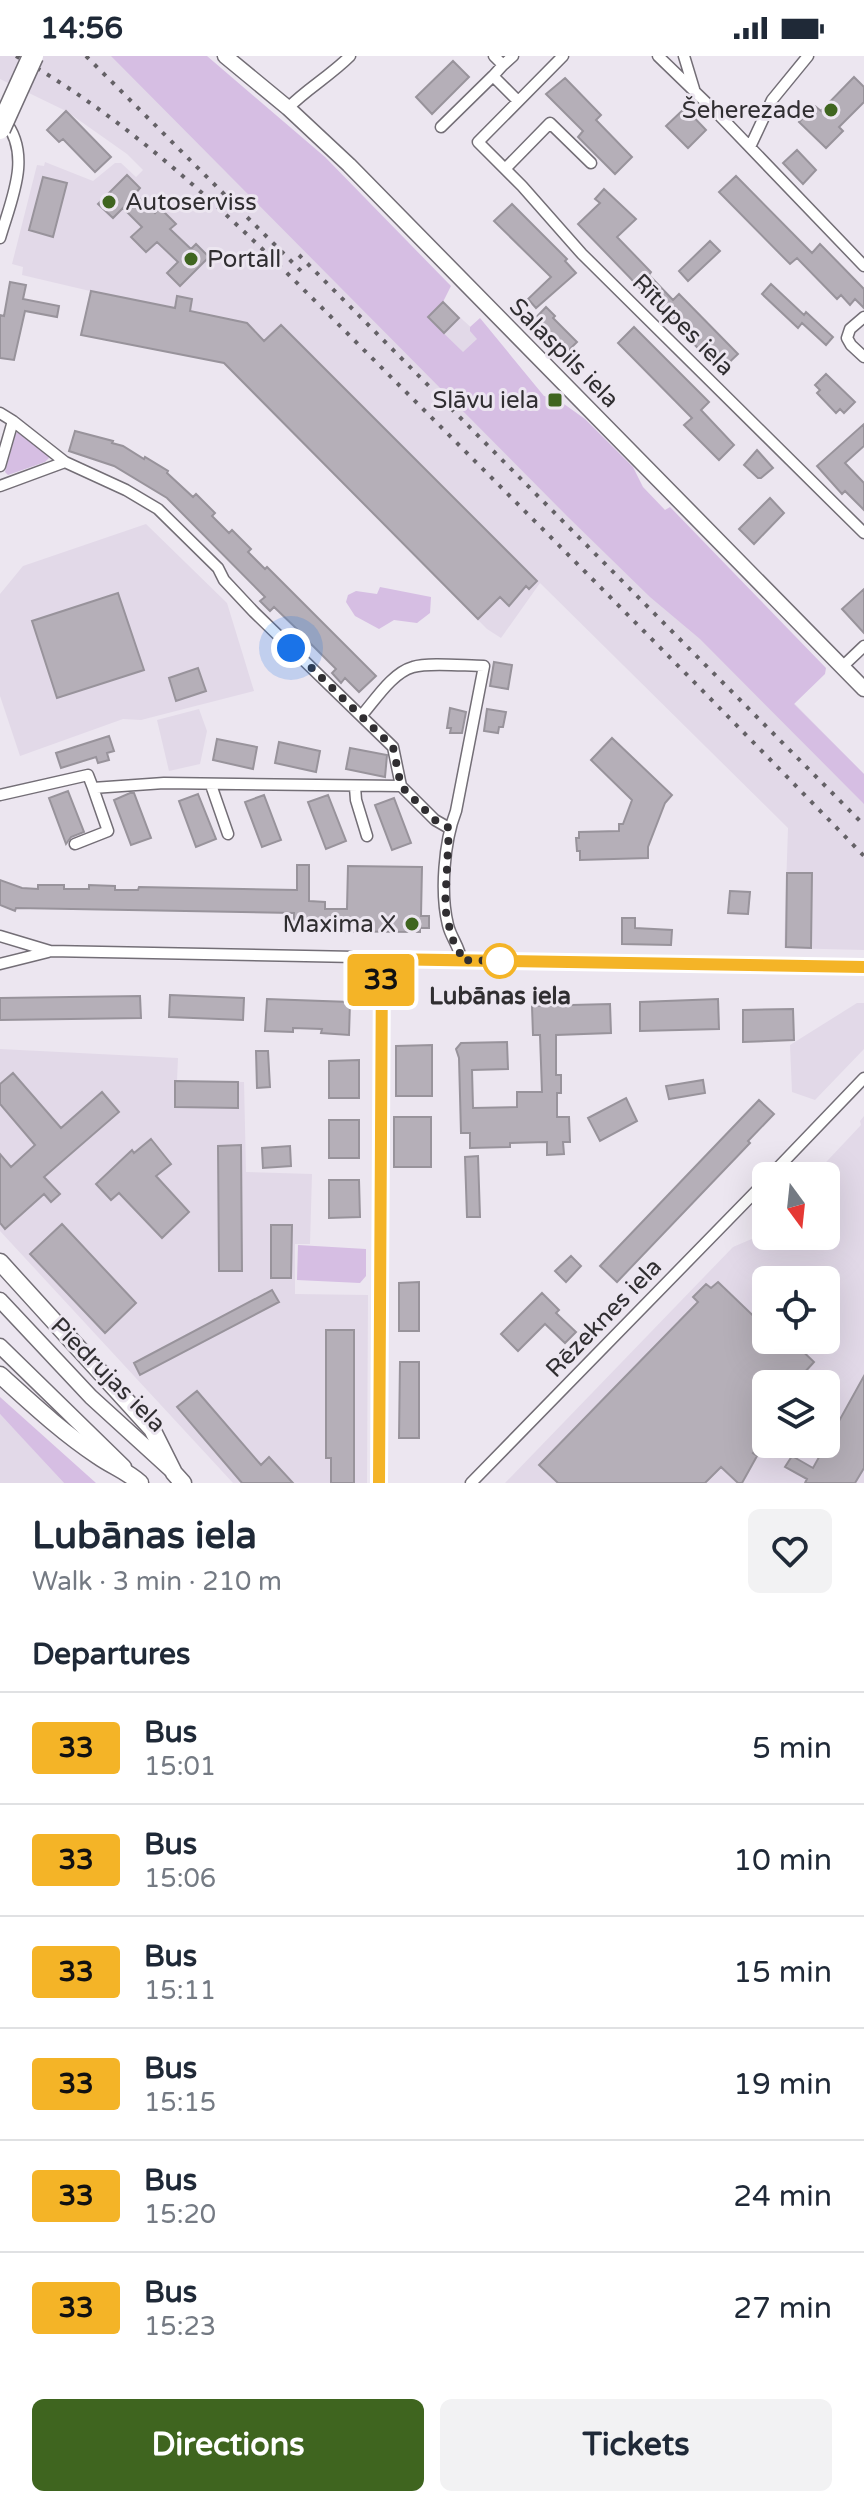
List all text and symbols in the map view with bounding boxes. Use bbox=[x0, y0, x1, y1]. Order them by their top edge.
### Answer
text: 14:56 bbox=[40, 10, 123, 47]
place label: Šeherezade bbox=[682, 96, 815, 125]
marker: Šeherezade bbox=[822, 101, 840, 119]
place label: Autoserviss bbox=[125, 188, 257, 217]
marker: Autoserviss bbox=[100, 193, 118, 211]
place label: Portall bbox=[207, 245, 281, 274]
marker: Portall bbox=[182, 250, 200, 268]
street label: Rītupes iela bbox=[626, 268, 740, 382]
street label: Salaspils iela bbox=[503, 292, 625, 414]
place label: Slāvu iela bbox=[433, 386, 539, 415]
marker: Slāvu iela bbox=[546, 391, 564, 409]
your location bbox=[271, 628, 311, 668]
place label: Maxima X bbox=[283, 910, 396, 939]
marker: Maxima X bbox=[403, 915, 421, 933]
marker: Lubānas iela bbox=[483, 944, 517, 978]
line badge: 33 bbox=[345, 954, 417, 1006]
text: 33 bbox=[363, 963, 399, 997]
place label: Lubānas iela bbox=[429, 982, 571, 1011]
north arrow bbox=[752, 1162, 840, 1250]
map controls bbox=[752, 1162, 840, 1458]
street label: Rēzeknes iela bbox=[540, 1252, 668, 1384]
button: locate bbox=[752, 1266, 840, 1354]
street label: Piedrujas iela bbox=[44, 1311, 172, 1439]
button: layers bbox=[752, 1370, 840, 1458]
button: heart bbox=[748, 1509, 832, 1593]
text: Lubānas iela bbox=[32, 1513, 257, 1559]
text: Walk · 3 min · 210 m bbox=[32, 1566, 282, 1597]
text: Departures bbox=[32, 1636, 190, 1673]
text: Bus bbox=[144, 1714, 197, 1751]
text: 5 min bbox=[752, 1730, 832, 1767]
text: 33 bbox=[58, 1731, 94, 1765]
text: 15:01 bbox=[144, 1751, 216, 1782]
text: Bus bbox=[144, 1826, 197, 1863]
text: 10 min bbox=[733, 1842, 832, 1879]
text: 33 bbox=[58, 1843, 94, 1877]
text: 15:06 bbox=[144, 1863, 216, 1894]
text: Bus bbox=[144, 1938, 197, 1975]
text: 15 min bbox=[733, 1954, 832, 1991]
text: 33 bbox=[58, 1955, 94, 1989]
text: 15:11 bbox=[144, 1975, 216, 2006]
text: Bus bbox=[144, 2050, 197, 2087]
text: 19 min bbox=[733, 2066, 832, 2103]
text: 33 bbox=[58, 2067, 94, 2101]
text: 15:15 bbox=[144, 2087, 216, 2118]
text: Bus bbox=[144, 2162, 197, 2199]
text: 24 min bbox=[733, 2178, 832, 2215]
text: 33 bbox=[58, 2179, 94, 2213]
text: 15:20 bbox=[144, 2199, 216, 2230]
text: Bus bbox=[144, 2274, 197, 2311]
text: 27 min bbox=[733, 2290, 832, 2327]
text: 33 bbox=[58, 2291, 94, 2325]
text: 15:23 bbox=[144, 2311, 216, 2342]
button: Directions bbox=[32, 2399, 424, 2491]
button: Tickets bbox=[440, 2399, 832, 2491]

